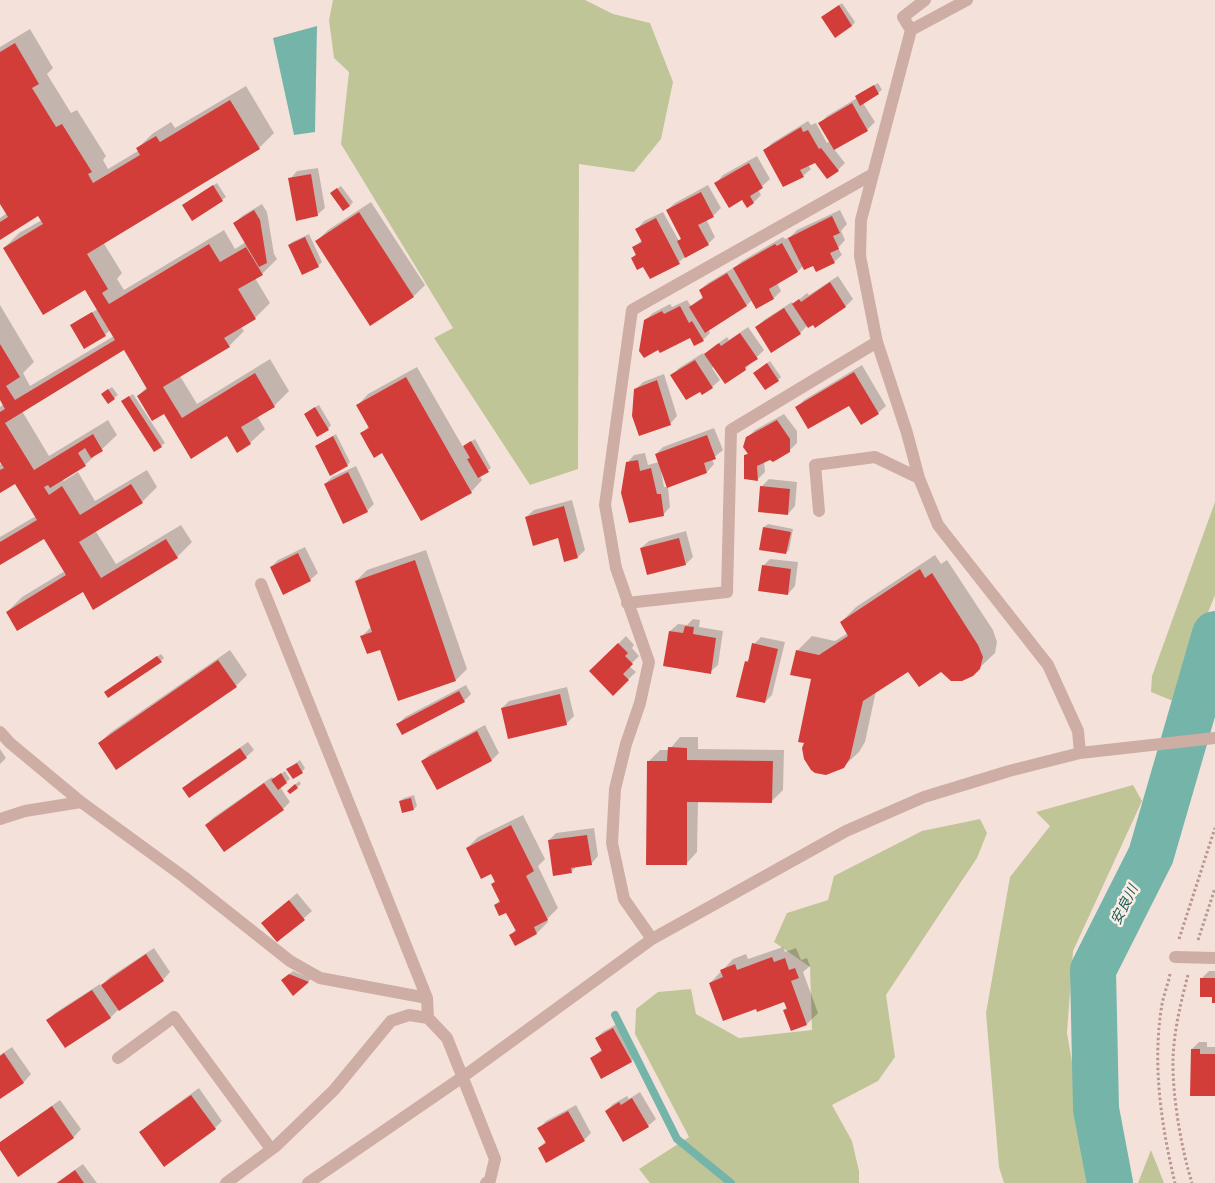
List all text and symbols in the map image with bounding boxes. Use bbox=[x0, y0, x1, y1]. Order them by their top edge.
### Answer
water label: 安良川 bbox=[1108, 882, 1142, 928]

